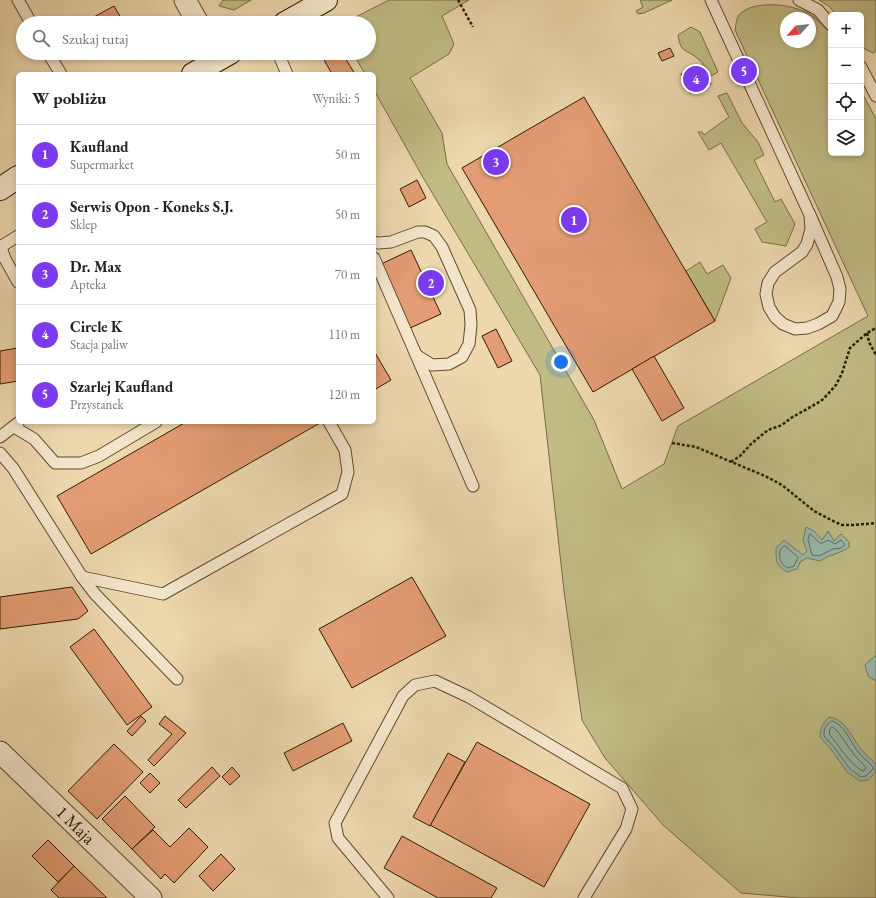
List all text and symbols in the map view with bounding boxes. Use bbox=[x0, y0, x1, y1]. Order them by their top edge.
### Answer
north arrow bbox=[780, 12, 816, 48]
map controls bbox=[828, 12, 864, 156]
button: + bbox=[828, 12, 864, 48]
search box bbox=[16, 16, 376, 60]
icon: search bbox=[30, 27, 52, 49]
text: Szukaj tutaj bbox=[62, 29, 128, 48]
button: − bbox=[828, 48, 864, 84]
pin: 5 bbox=[731, 56, 757, 86]
pin: 4 bbox=[683, 64, 709, 94]
button: locate bbox=[828, 84, 864, 120]
text: W pobliżu bbox=[32, 87, 106, 109]
text: Wyniki: 5 bbox=[312, 90, 360, 107]
button: layers bbox=[828, 120, 864, 156]
text: Kaufland bbox=[70, 137, 129, 156]
text: 1 bbox=[42, 146, 48, 163]
text: 50 m bbox=[335, 146, 360, 163]
pin: 3 bbox=[483, 147, 509, 177]
text: Supermarket bbox=[70, 156, 134, 173]
text: Serwis Opon - Koneks S.J. bbox=[70, 197, 233, 216]
pin: 1 bbox=[561, 205, 587, 235]
text: 2 bbox=[42, 206, 48, 223]
text: 50 m bbox=[335, 206, 360, 223]
text: Sklep bbox=[70, 216, 97, 233]
text: Dr. Max bbox=[70, 257, 122, 276]
text: 3 bbox=[42, 266, 48, 283]
text: 70 m bbox=[335, 266, 360, 283]
pin: 2 bbox=[418, 268, 444, 298]
text: Apteka bbox=[70, 276, 106, 293]
text: Circle K bbox=[70, 317, 122, 336]
text: 4 bbox=[42, 326, 48, 343]
text: 110 m bbox=[329, 326, 360, 343]
text: Stacja paliw bbox=[70, 336, 128, 353]
your location bbox=[551, 352, 571, 372]
text: Szarlej Kaufland bbox=[70, 377, 173, 396]
text: 5 bbox=[42, 386, 48, 403]
text: 120 m bbox=[329, 386, 360, 403]
text: Przystanek bbox=[70, 396, 124, 413]
street label: 1 Maja bbox=[51, 800, 101, 850]

